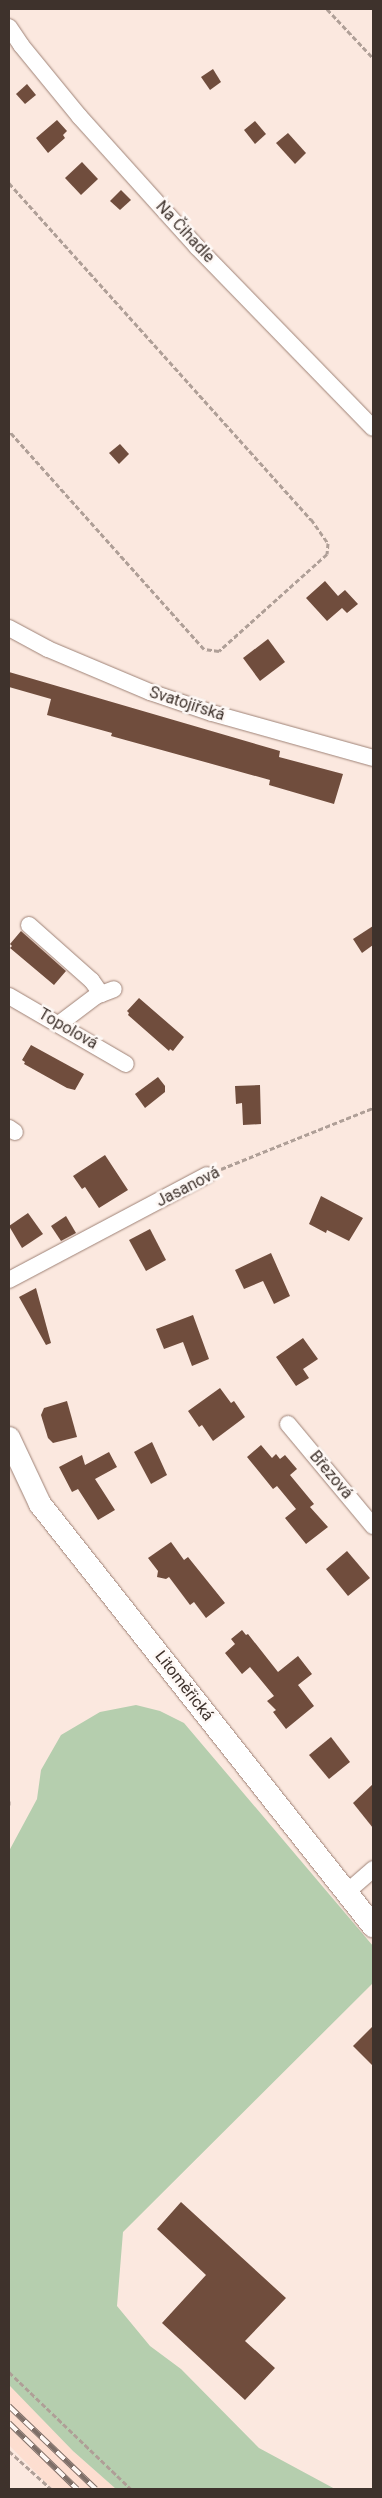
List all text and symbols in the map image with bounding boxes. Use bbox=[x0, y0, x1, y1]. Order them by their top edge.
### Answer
street label: Na Čihadle bbox=[152, 197, 218, 267]
street label: Svatojiřská bbox=[147, 683, 227, 725]
street label: Topolová bbox=[35, 1004, 101, 1054]
street label: Jasanová bbox=[153, 1163, 223, 1211]
street label: Březová bbox=[305, 1447, 357, 1503]
street label: Litoměřická bbox=[151, 1647, 217, 1725]

